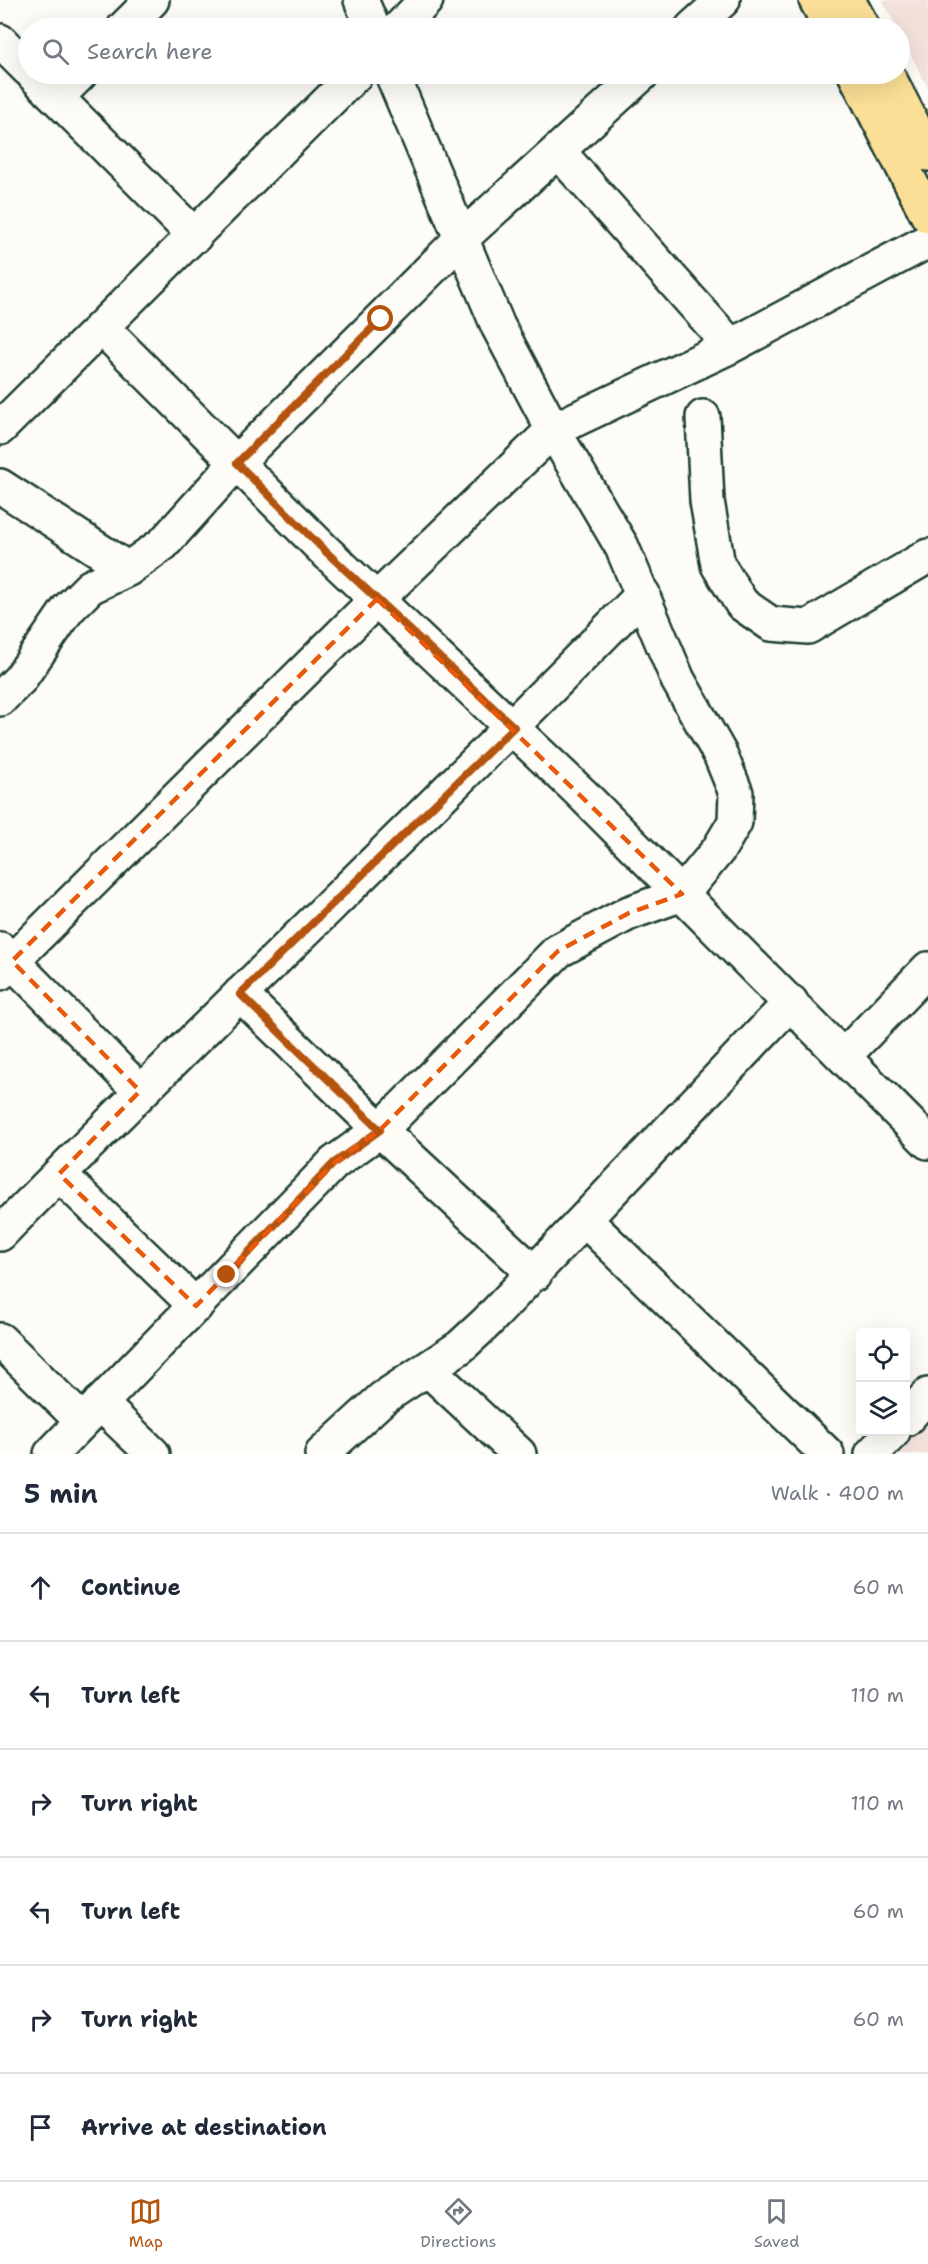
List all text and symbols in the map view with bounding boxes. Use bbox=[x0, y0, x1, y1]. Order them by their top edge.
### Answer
search box bbox=[18, 18, 910, 84]
icon: search bbox=[39, 35, 72, 68]
text: Search here bbox=[87, 37, 213, 66]
route start bbox=[367, 305, 393, 331]
route end bbox=[213, 1261, 239, 1287]
map controls bbox=[856, 1328, 910, 1436]
button: locate bbox=[856, 1328, 910, 1382]
button: layers bbox=[856, 1382, 910, 1436]
text: 5 min bbox=[24, 1476, 98, 1511]
text: Walk · 400 m bbox=[771, 1480, 904, 1506]
icon: ahead bbox=[24, 1571, 57, 1604]
text: Continue bbox=[81, 1573, 181, 1602]
text: 60 m bbox=[852, 1574, 904, 1600]
icon: left bbox=[24, 1679, 57, 1712]
text: Turn left bbox=[81, 1681, 180, 1710]
text: 110 m bbox=[850, 1682, 904, 1708]
icon: right bbox=[24, 1787, 57, 1820]
text: Turn right bbox=[81, 1789, 198, 1818]
text: 110 m bbox=[850, 1790, 904, 1816]
icon: left bbox=[24, 1895, 57, 1928]
text: Turn left bbox=[81, 1897, 180, 1926]
text: 60 m bbox=[852, 1898, 904, 1924]
icon: right bbox=[24, 2003, 57, 2036]
text: Turn right bbox=[81, 2005, 198, 2034]
text: 60 m bbox=[852, 2006, 904, 2032]
icon: arrive bbox=[24, 2111, 57, 2144]
text: Arrive at destination bbox=[81, 2113, 327, 2142]
tab: Map bbox=[129, 2195, 163, 2252]
tab: Directions bbox=[420, 2195, 497, 2252]
tab: Saved bbox=[754, 2195, 799, 2252]

